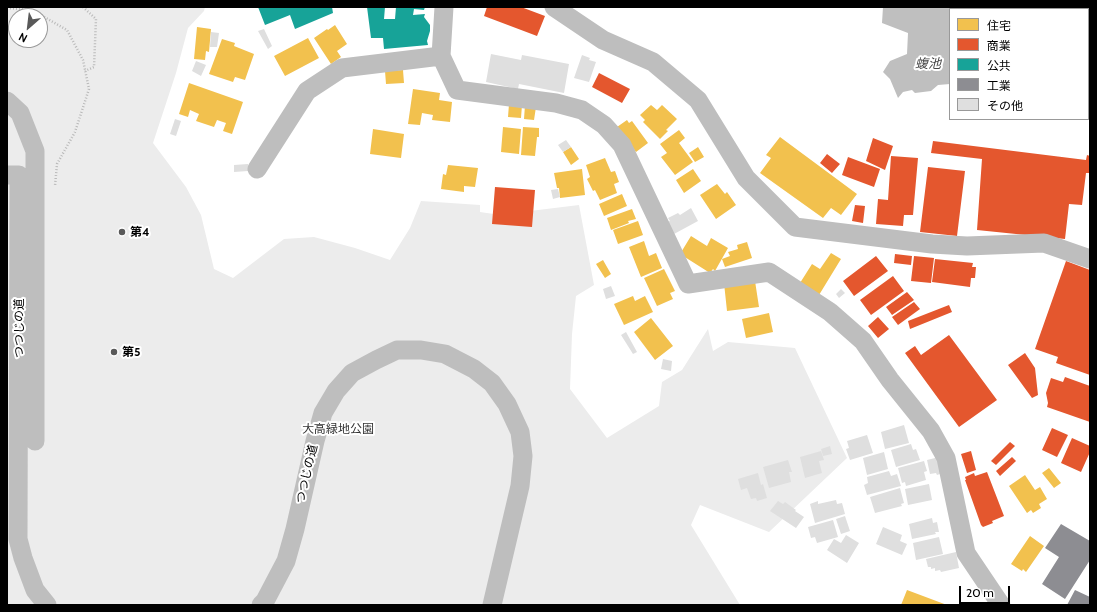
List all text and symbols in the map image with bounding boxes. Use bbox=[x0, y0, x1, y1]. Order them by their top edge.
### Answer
north arrow bbox=[8, 8, 48, 48]
legend bbox=[949, 8, 1089, 120]
text: 住宅 bbox=[987, 18, 1011, 33]
text: N bbox=[16, 30, 30, 46]
text: 商業 bbox=[987, 38, 1011, 53]
water label: 蝮池 bbox=[915, 56, 941, 72]
text: 公共 bbox=[987, 58, 1011, 73]
text: 工業 bbox=[987, 78, 1011, 93]
text: その他 bbox=[987, 98, 1023, 113]
place label: 第4 bbox=[130, 225, 149, 239]
marker: 第4 bbox=[117, 227, 127, 237]
street label: つつじの道 bbox=[12, 298, 26, 358]
place label: 第5 bbox=[122, 345, 140, 359]
marker: 第5 bbox=[109, 347, 119, 357]
park label: 大高緑地公園 bbox=[302, 422, 374, 436]
street label: つつじの道 bbox=[293, 443, 321, 505]
scale bar bbox=[961, 578, 1012, 604]
text: 20 m bbox=[966, 585, 994, 600]

